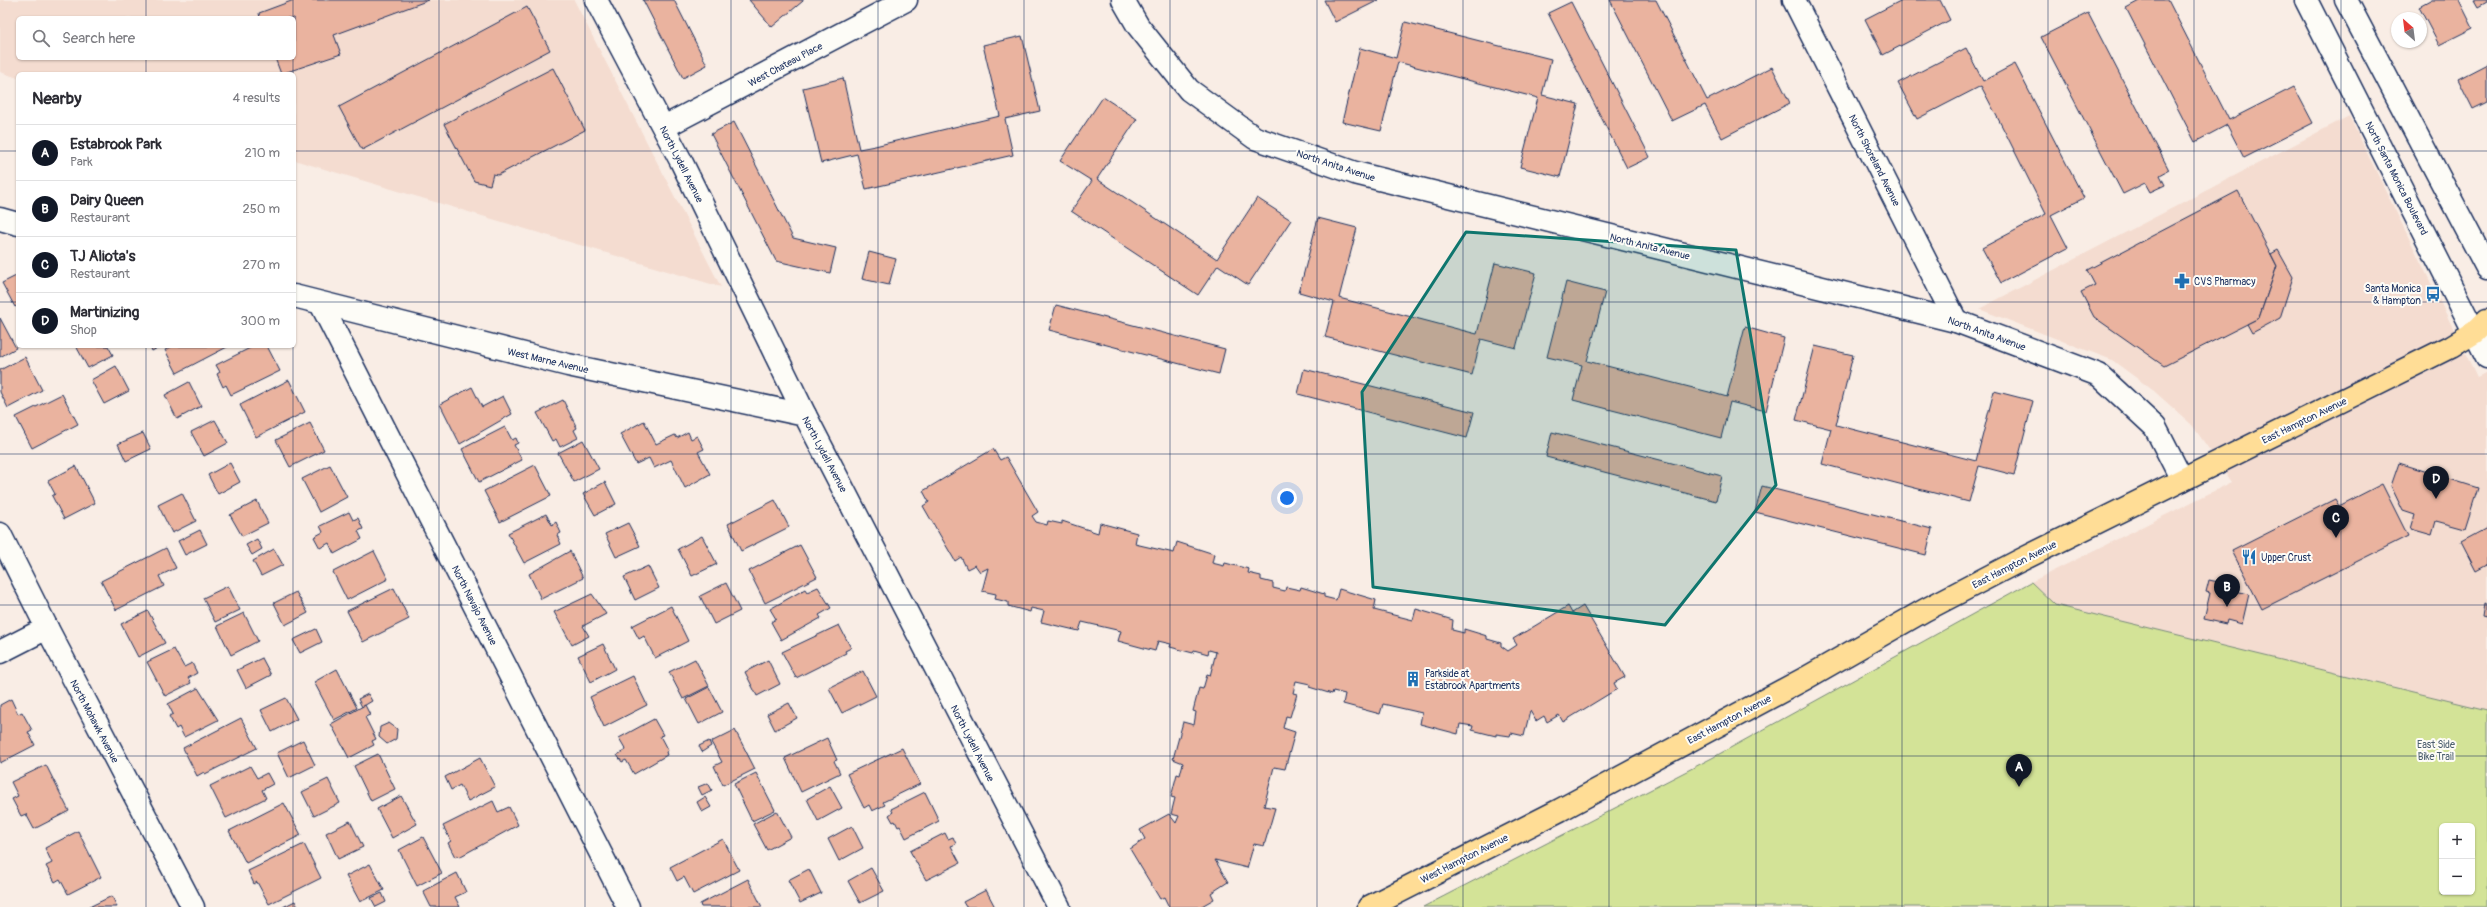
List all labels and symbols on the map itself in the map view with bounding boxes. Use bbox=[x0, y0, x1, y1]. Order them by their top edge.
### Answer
north arrow bbox=[2391, 12, 2427, 48]
street label: West Chateau Place bbox=[746, 40, 825, 90]
street label: North Shoreland Avenue bbox=[1846, 113, 1902, 208]
street label: North Santa Monica Boulevard bbox=[2362, 120, 2430, 237]
street label: North Lydell Avenue bbox=[657, 124, 706, 205]
street label: North Anita Avenue bbox=[1295, 148, 1377, 184]
street label: North Anita Avenue bbox=[1608, 231, 1691, 263]
pharmacy icon: CVS Pharmacy bbox=[2173, 272, 2191, 290]
place label: CVS Pharmacy bbox=[2194, 276, 2256, 288]
place label: Santa Monica & Hampton bbox=[2365, 283, 2421, 307]
bus stop icon: Santa Monica & Hampton bbox=[2424, 285, 2442, 303]
street label: North Anita Avenue bbox=[1946, 314, 2027, 354]
street label: West Marne Avenue bbox=[506, 346, 590, 376]
street label: East Hampton Avenue bbox=[2260, 395, 2349, 447]
street label: North Lydell Avenue bbox=[799, 415, 849, 494]
pin: D bbox=[2423, 466, 2449, 499]
your location bbox=[1277, 488, 1297, 508]
pin: C bbox=[2323, 505, 2349, 538]
street label: East Hampton Avenue bbox=[1970, 538, 2059, 591]
restaurant icon: Upper Crust bbox=[2240, 548, 2258, 566]
place label: Upper Crust bbox=[2261, 552, 2312, 564]
street label: North Navajo Avenue bbox=[449, 564, 499, 647]
pin: B bbox=[2214, 574, 2240, 607]
place label: Parkside at Estabrook Apartments bbox=[1425, 668, 1520, 692]
building icon: Parkside at Estabrook Apartments bbox=[1404, 670, 1422, 688]
street label: North Mohawk Avenue bbox=[67, 678, 121, 765]
street label: East Hampton Avenue bbox=[1686, 693, 1773, 747]
street label: North Lydell Avenue bbox=[948, 703, 997, 784]
park label: East Side Bike Trail bbox=[2417, 739, 2455, 763]
pin: A bbox=[2006, 754, 2032, 787]
street label: West Hampton Avenue bbox=[1419, 832, 1510, 886]

